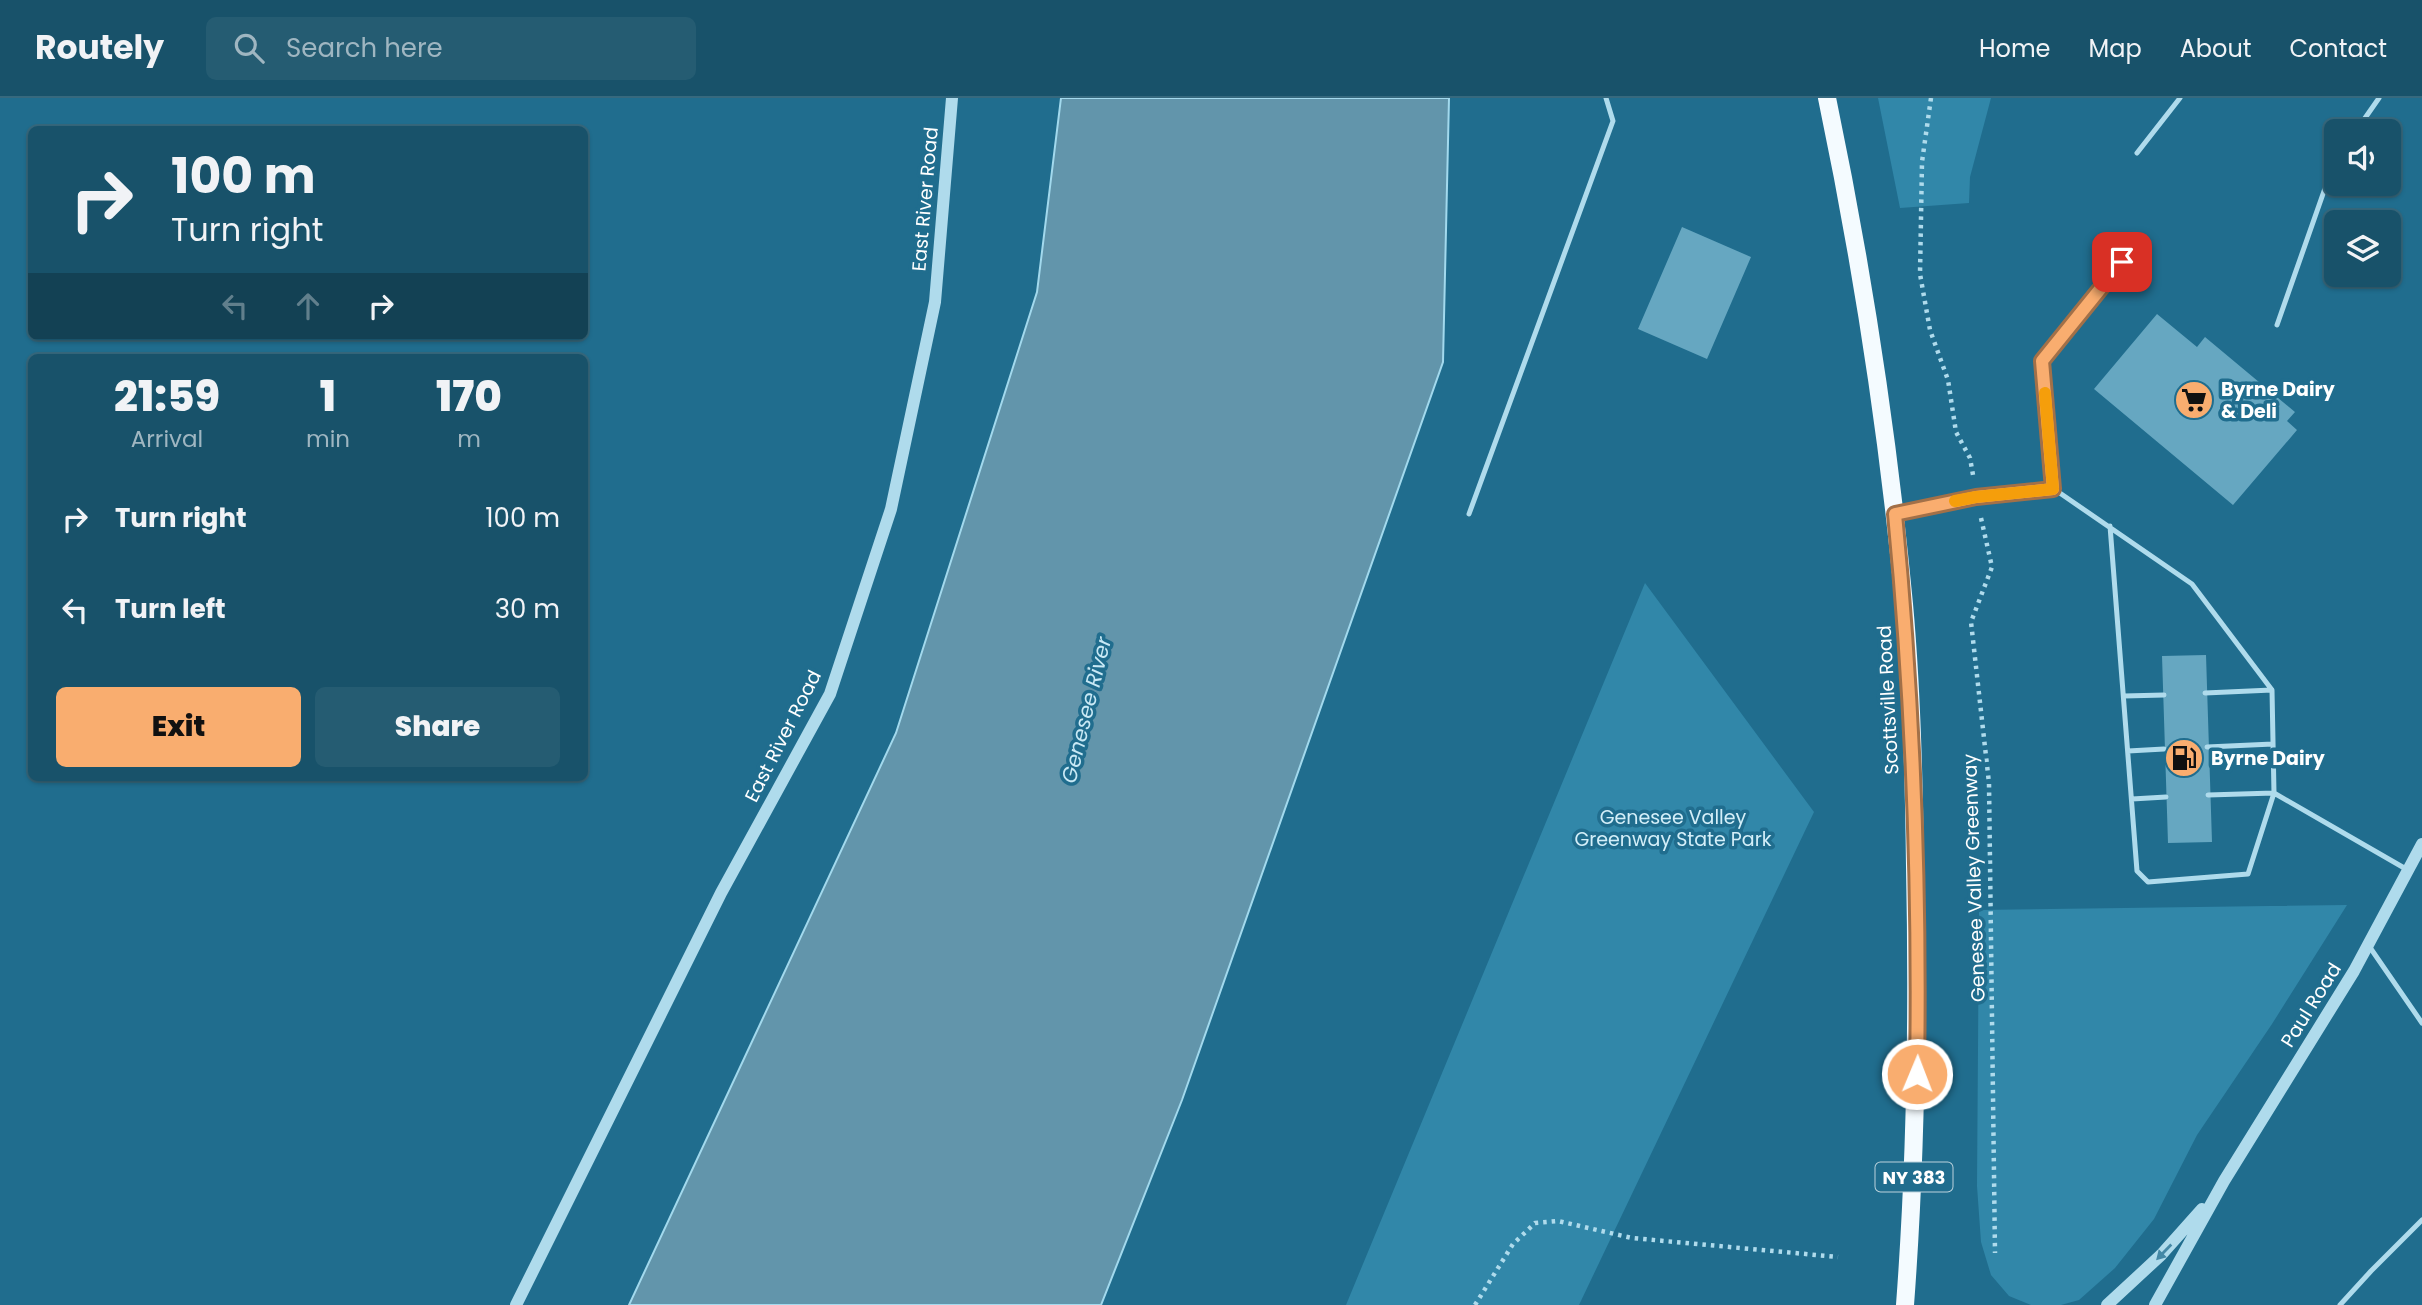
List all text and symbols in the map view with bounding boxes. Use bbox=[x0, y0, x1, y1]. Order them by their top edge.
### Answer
search box bbox=[206, 17, 696, 80]
text: Routely bbox=[35, 24, 164, 71]
icon: search bbox=[230, 29, 268, 67]
text: Search here bbox=[286, 30, 443, 66]
text: Home bbox=[1979, 32, 2051, 65]
text: Map bbox=[2089, 32, 2142, 65]
text: About bbox=[2180, 32, 2251, 65]
text: Contact bbox=[2289, 32, 2387, 65]
map controls bbox=[2324, 119, 2401, 287]
button: sound bbox=[2324, 119, 2401, 196]
street label: East River Road bbox=[905, 126, 945, 272]
text: 100 m bbox=[171, 142, 316, 210]
icon: right bbox=[56, 154, 147, 245]
text: Turn right bbox=[171, 207, 323, 252]
button: layers bbox=[2324, 210, 2401, 287]
pin bbox=[2092, 232, 2152, 292]
icon: arrive bbox=[2103, 243, 2141, 281]
icon: left bbox=[216, 287, 254, 325]
icon: ahead bbox=[289, 287, 327, 325]
icon: right bbox=[362, 287, 400, 325]
text: 21:59 bbox=[114, 367, 220, 426]
text: 1 bbox=[320, 367, 336, 426]
text: 170 bbox=[436, 367, 502, 426]
place label: Byrne Dairy & Deli bbox=[2221, 376, 2336, 425]
supermarket icon: Byrne Dairy & Deli bbox=[2173, 379, 2215, 421]
text: Arrival bbox=[131, 423, 203, 455]
text: min bbox=[306, 423, 350, 455]
text: m bbox=[457, 423, 481, 455]
icon: right bbox=[56, 500, 94, 538]
text: Turn right bbox=[115, 500, 247, 536]
text: 100 m bbox=[485, 500, 560, 536]
icon: left bbox=[56, 591, 94, 629]
text: Turn left bbox=[115, 591, 226, 627]
text: 30 m bbox=[495, 591, 560, 627]
street label: Scottsville Road bbox=[1871, 625, 1905, 775]
water label: Genesee River bbox=[1054, 633, 1118, 786]
street label: East River Road bbox=[738, 665, 828, 807]
button: Exit bbox=[56, 687, 301, 767]
button: Share bbox=[315, 687, 560, 767]
fuel station icon: Byrne Dairy bbox=[2163, 737, 2205, 779]
place label: Byrne Dairy bbox=[2211, 745, 2326, 772]
street label: Genesee Valley Greenway bbox=[1956, 753, 1992, 1003]
park label: Genesee Valley Greenway State Park bbox=[1574, 804, 1772, 853]
street label: Paul Road bbox=[2274, 957, 2348, 1053]
position arrow bbox=[1880, 1037, 1954, 1111]
road number: NY 383 bbox=[1876, 1162, 1952, 1192]
one-way arrow bbox=[2155, 1243, 2172, 1260]

